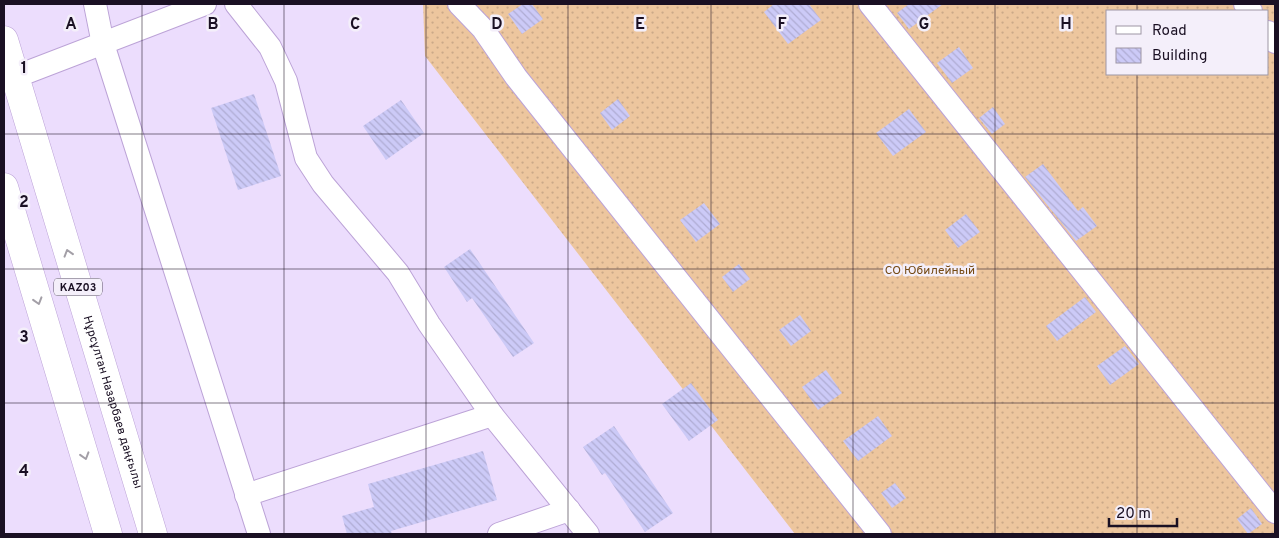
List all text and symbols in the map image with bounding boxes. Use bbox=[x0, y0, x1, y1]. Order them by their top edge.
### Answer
legend bbox=[1106, 10, 1269, 75]
text: A bbox=[65, 15, 77, 35]
text: B bbox=[207, 15, 219, 35]
text: C bbox=[350, 15, 360, 35]
text: D bbox=[491, 15, 503, 35]
text: E bbox=[635, 15, 645, 35]
text: F bbox=[777, 15, 787, 35]
text: G bbox=[919, 15, 929, 35]
text: H bbox=[1060, 15, 1072, 35]
text: Road bbox=[1152, 22, 1187, 41]
text: Building bbox=[1152, 47, 1207, 66]
text: 1 bbox=[21, 59, 27, 79]
text: 2 bbox=[19, 193, 29, 213]
one-way arrow bbox=[63, 249, 73, 258]
park label: СО Юбилейный bbox=[885, 263, 975, 279]
road number: KАZ03 bbox=[54, 278, 102, 296]
one-way arrow bbox=[33, 296, 43, 304]
street label: Нұрсұлтан Назарбаев даңғылы bbox=[79, 314, 146, 491]
text: 3 bbox=[19, 328, 29, 348]
one-way arrow bbox=[79, 452, 89, 460]
text: 4 bbox=[19, 462, 29, 482]
scale bar bbox=[1109, 496, 1176, 528]
text: 20 m bbox=[1116, 505, 1151, 524]

